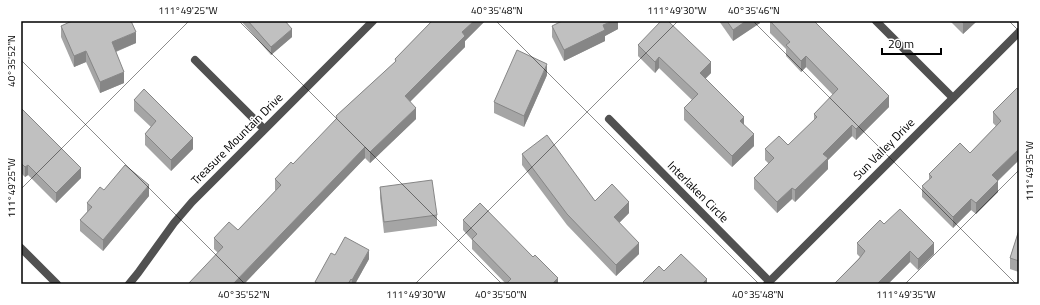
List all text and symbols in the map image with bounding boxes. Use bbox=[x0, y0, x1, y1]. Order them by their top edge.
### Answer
text: 111°49'25"W bbox=[158, 3, 218, 18]
text: 40°35'48"N bbox=[471, 3, 523, 18]
text: 111°49'30"W bbox=[647, 3, 707, 18]
text: 40°35'46"N bbox=[728, 3, 780, 18]
scale bar bbox=[882, 30, 941, 56]
text: 20 m bbox=[888, 34, 914, 53]
text: 40°35'52"N bbox=[4, 35, 19, 87]
street label: Treasure Mountain Drive bbox=[186, 88, 287, 189]
street label: Sun Valley Drive bbox=[848, 113, 919, 184]
text: 111°49'35"W bbox=[1022, 141, 1037, 201]
street label: Interlaken Circle bbox=[663, 156, 734, 227]
text: 111°49'25"W bbox=[4, 158, 19, 218]
text: 40°35'52"N bbox=[218, 287, 270, 302]
text: 111°49'30"W bbox=[386, 287, 446, 302]
text: 40°35'50"N bbox=[475, 287, 527, 302]
text: 40°35'48"N bbox=[732, 287, 784, 302]
text: 111°49'35"W bbox=[876, 287, 936, 302]

